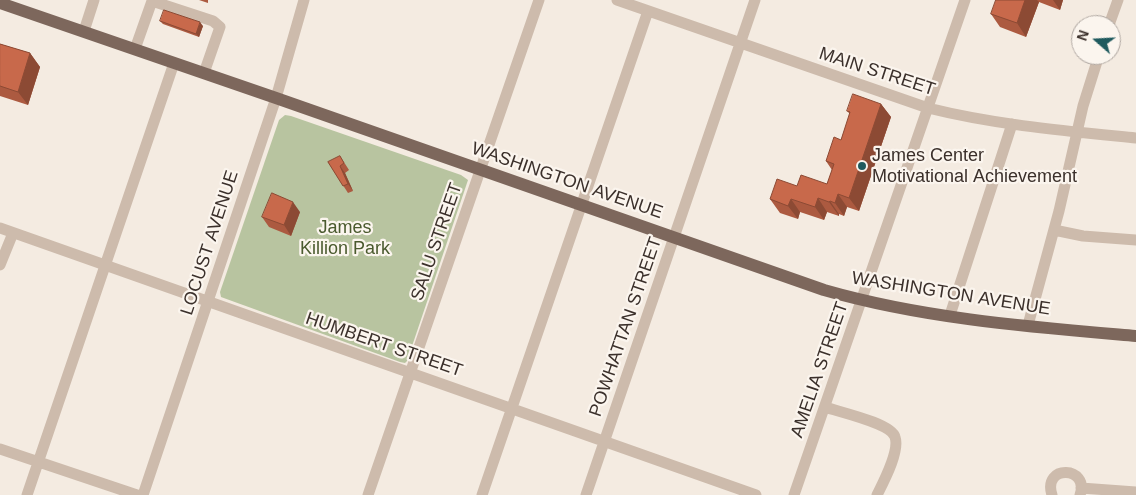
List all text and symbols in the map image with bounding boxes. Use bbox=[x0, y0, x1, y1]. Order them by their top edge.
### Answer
north arrow bbox=[1071, 15, 1121, 65]
text: N bbox=[1074, 28, 1092, 43]
street label: MAIN STREET bbox=[816, 43, 938, 101]
street label: WASHINGTON AVENUE bbox=[469, 138, 665, 224]
place label: James Center Motivational Achievement bbox=[872, 145, 1077, 188]
marker: James Center Motivational Achievement bbox=[856, 160, 868, 172]
street label: LOCUST AVENUE bbox=[176, 168, 244, 318]
street label: SALU STREET bbox=[407, 180, 467, 304]
park label: James Killion Park bbox=[300, 217, 390, 260]
street label: POWHATTAN STREET bbox=[585, 234, 667, 420]
street label: WASHINGTON AVENUE bbox=[850, 268, 1052, 320]
street label: AMELIA STREET bbox=[787, 299, 853, 441]
street label: HUMBERT STREET bbox=[303, 308, 465, 382]

